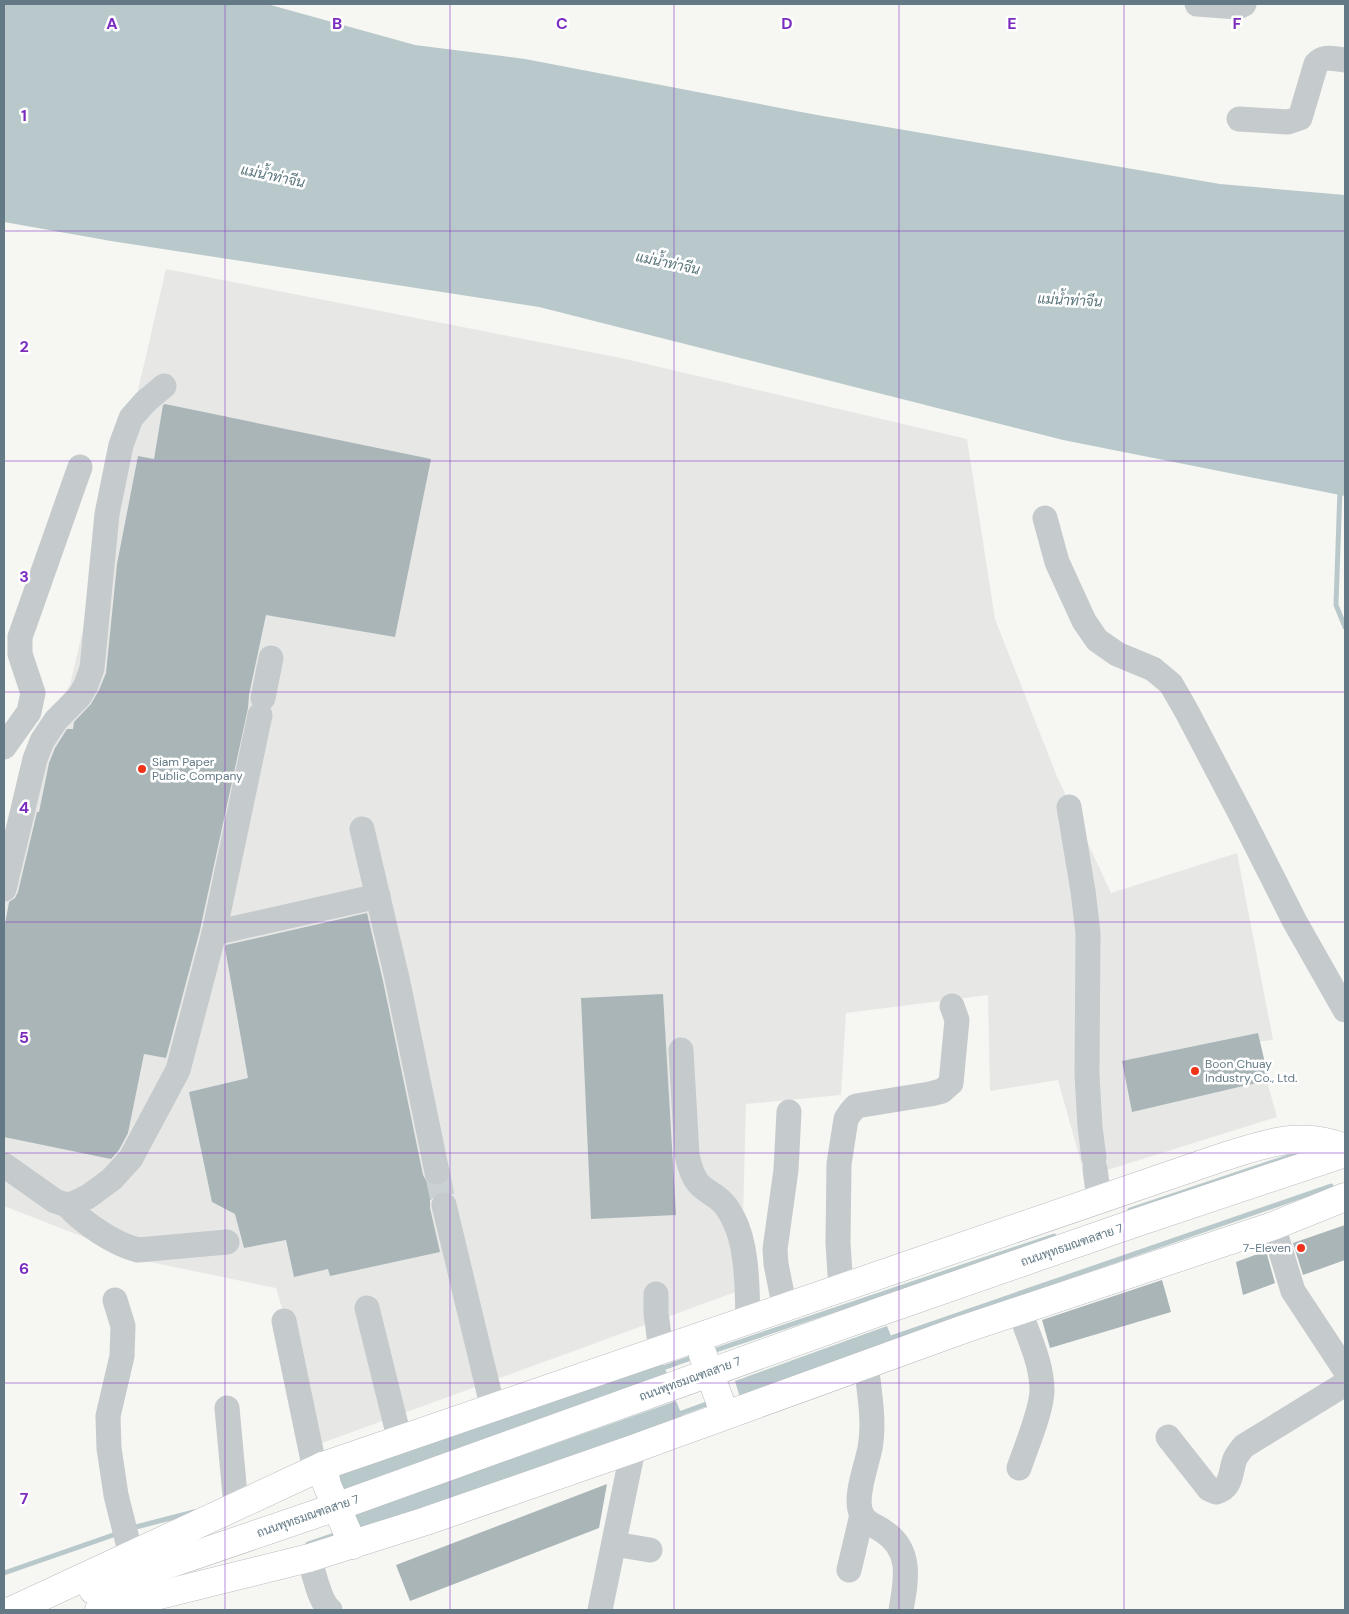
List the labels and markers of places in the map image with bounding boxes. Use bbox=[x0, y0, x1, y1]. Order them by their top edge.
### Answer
place label: Siam Paper Public Company bbox=[152, 754, 243, 784]
marker: Siam Paper Public Company bbox=[136, 763, 148, 775]
place label: Boon Chuay Industry Co., Ltd. bbox=[1205, 1056, 1298, 1086]
marker: Boon Chuay Industry Co., Ltd. bbox=[1189, 1065, 1201, 1077]
place label: 7-Eleven bbox=[1243, 1240, 1291, 1256]
marker: 7-Eleven bbox=[1295, 1242, 1307, 1254]

